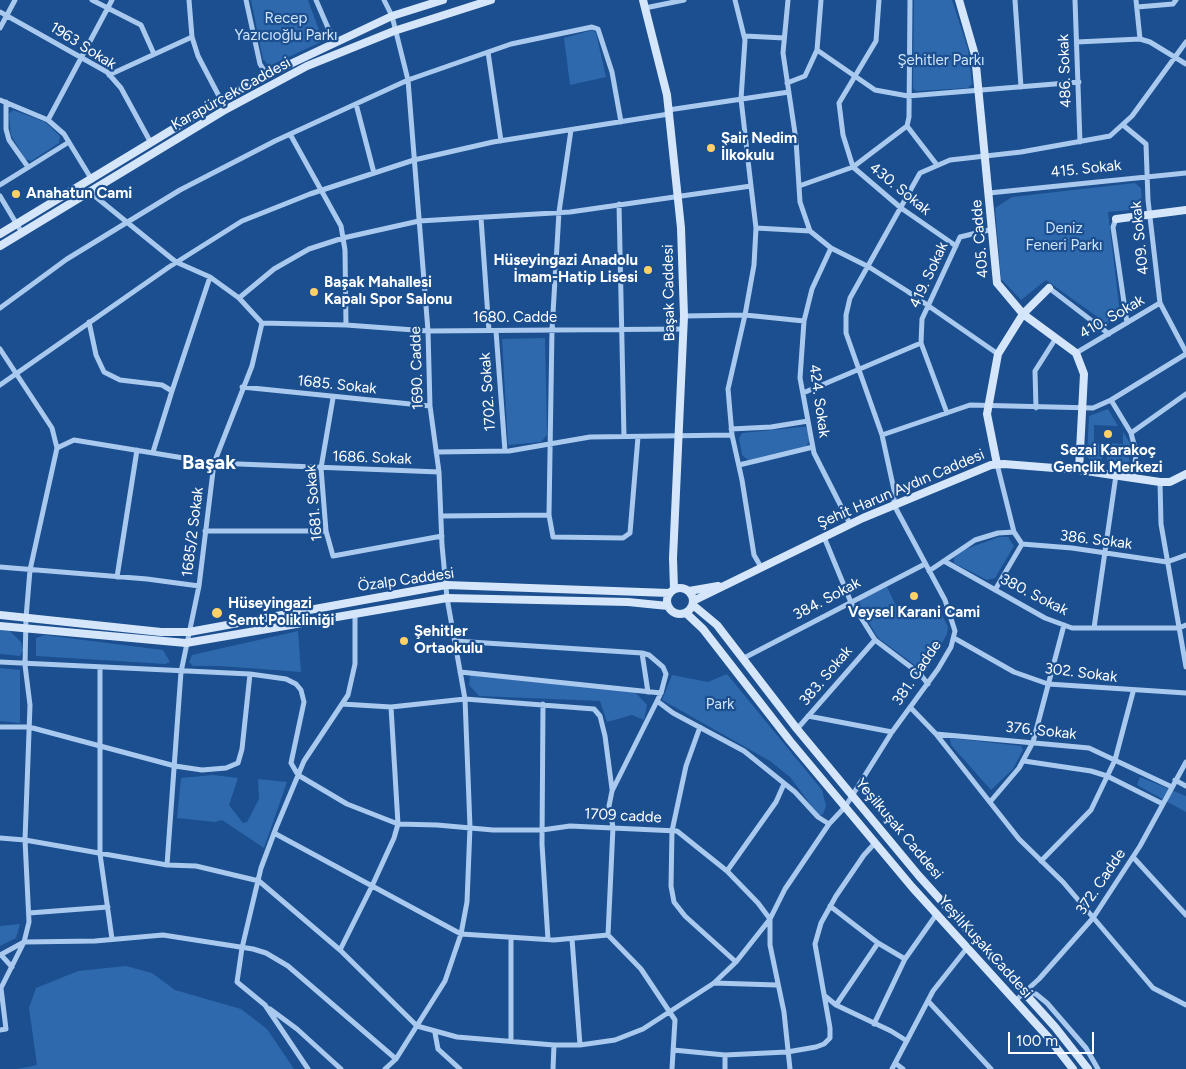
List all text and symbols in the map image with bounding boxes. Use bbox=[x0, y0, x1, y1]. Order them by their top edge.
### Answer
park label: Recep Yazıcıoğlu Parkı bbox=[234, 10, 338, 45]
street label: 1963 Sokak bbox=[46, 18, 120, 74]
street label: 486. Sokak bbox=[1055, 34, 1075, 108]
park label: Şehitler Parkı bbox=[897, 52, 985, 70]
street label: Karapürçek Caddesi bbox=[168, 54, 294, 134]
place label: Şair Nedim İlkokulu bbox=[721, 130, 797, 165]
marker: Şair Nedim İlkokulu bbox=[705, 142, 717, 154]
street label: 415. Sokak bbox=[1050, 156, 1122, 182]
street label: 430. Sokak bbox=[866, 159, 934, 219]
place label: Anahatun Cami bbox=[26, 185, 132, 203]
marker: Anahatun Cami bbox=[10, 188, 22, 200]
street label: 405. Cadde bbox=[968, 199, 992, 279]
street label: 409. Sokak bbox=[1127, 200, 1153, 276]
park label: Deniz Feneri Parkı bbox=[1025, 220, 1103, 255]
street label: 419. Sokak bbox=[906, 239, 952, 311]
street label: Başak Caddesi bbox=[659, 244, 679, 342]
place label: Hüseyingazi Anadolu İmam-Hatip Lisesi bbox=[493, 252, 638, 287]
marker: Hüseyingazi Anadolu İmam-Hatip Lisesi bbox=[642, 264, 654, 276]
place label: Başak Mahallesi Kapalı Spor Salonu bbox=[324, 274, 452, 309]
marker: Başak Mahallesi Kapalı Spor Salonu bbox=[308, 286, 320, 298]
street label: 410. Sokak bbox=[1076, 291, 1148, 343]
street label: 1680. Cadde bbox=[473, 309, 557, 327]
street label: 1690. Cadde bbox=[407, 326, 427, 410]
street label: 1702. Sokak bbox=[476, 352, 500, 432]
street label: 424. Sokak bbox=[805, 363, 833, 439]
street label: 1685. Sokak bbox=[297, 372, 377, 398]
marker: Sezai Karakoç Gençlik Merkezi bbox=[1102, 428, 1114, 440]
place label: Sezai Karakoç Gençlik Merkezi bbox=[1053, 442, 1163, 477]
street label: Şehit Harun Aydın Caddesi bbox=[815, 446, 987, 532]
street label: 1686. Sokak bbox=[332, 448, 412, 468]
district label: Başak bbox=[182, 451, 236, 475]
street label: 1681. Sokak bbox=[302, 464, 326, 542]
street label: 1685/2 Sokak bbox=[179, 486, 207, 578]
street label: 386. Sokak bbox=[1059, 527, 1133, 553]
street label: Özalp Caddesi bbox=[357, 564, 455, 596]
street label: 380. Sokak bbox=[997, 570, 1071, 620]
street label: 384. Sokak bbox=[790, 574, 864, 624]
marker: Veysel Karani Cami bbox=[908, 590, 920, 602]
place label: Hüseyingazi Semt Polikliniği bbox=[228, 595, 334, 630]
place label: Veysel Karani Cami bbox=[848, 604, 980, 622]
marker: Hüseyingazi Semt Polikliniği bbox=[210, 606, 224, 620]
place label: Şehitler Ortaokulu bbox=[414, 623, 483, 658]
marker: Şehitler Ortaokulu bbox=[398, 635, 410, 647]
street label: 381. Cadde bbox=[889, 637, 945, 709]
street label: 383. Sokak bbox=[796, 643, 856, 709]
street label: 302. Sokak bbox=[1044, 660, 1118, 686]
park label: Park bbox=[706, 696, 734, 714]
street label: 376. Sokak bbox=[1005, 718, 1077, 744]
street label: Yeşilkuşak Caddesi bbox=[852, 775, 946, 883]
street label: 1709 cadde bbox=[584, 805, 662, 827]
street label: 372. Cadde bbox=[1072, 846, 1130, 918]
street label: Yeşil Kuşak Caddesi bbox=[934, 892, 1036, 1002]
scale bar bbox=[1011, 1022, 1097, 1054]
text: 100 m bbox=[1016, 1032, 1058, 1050]

